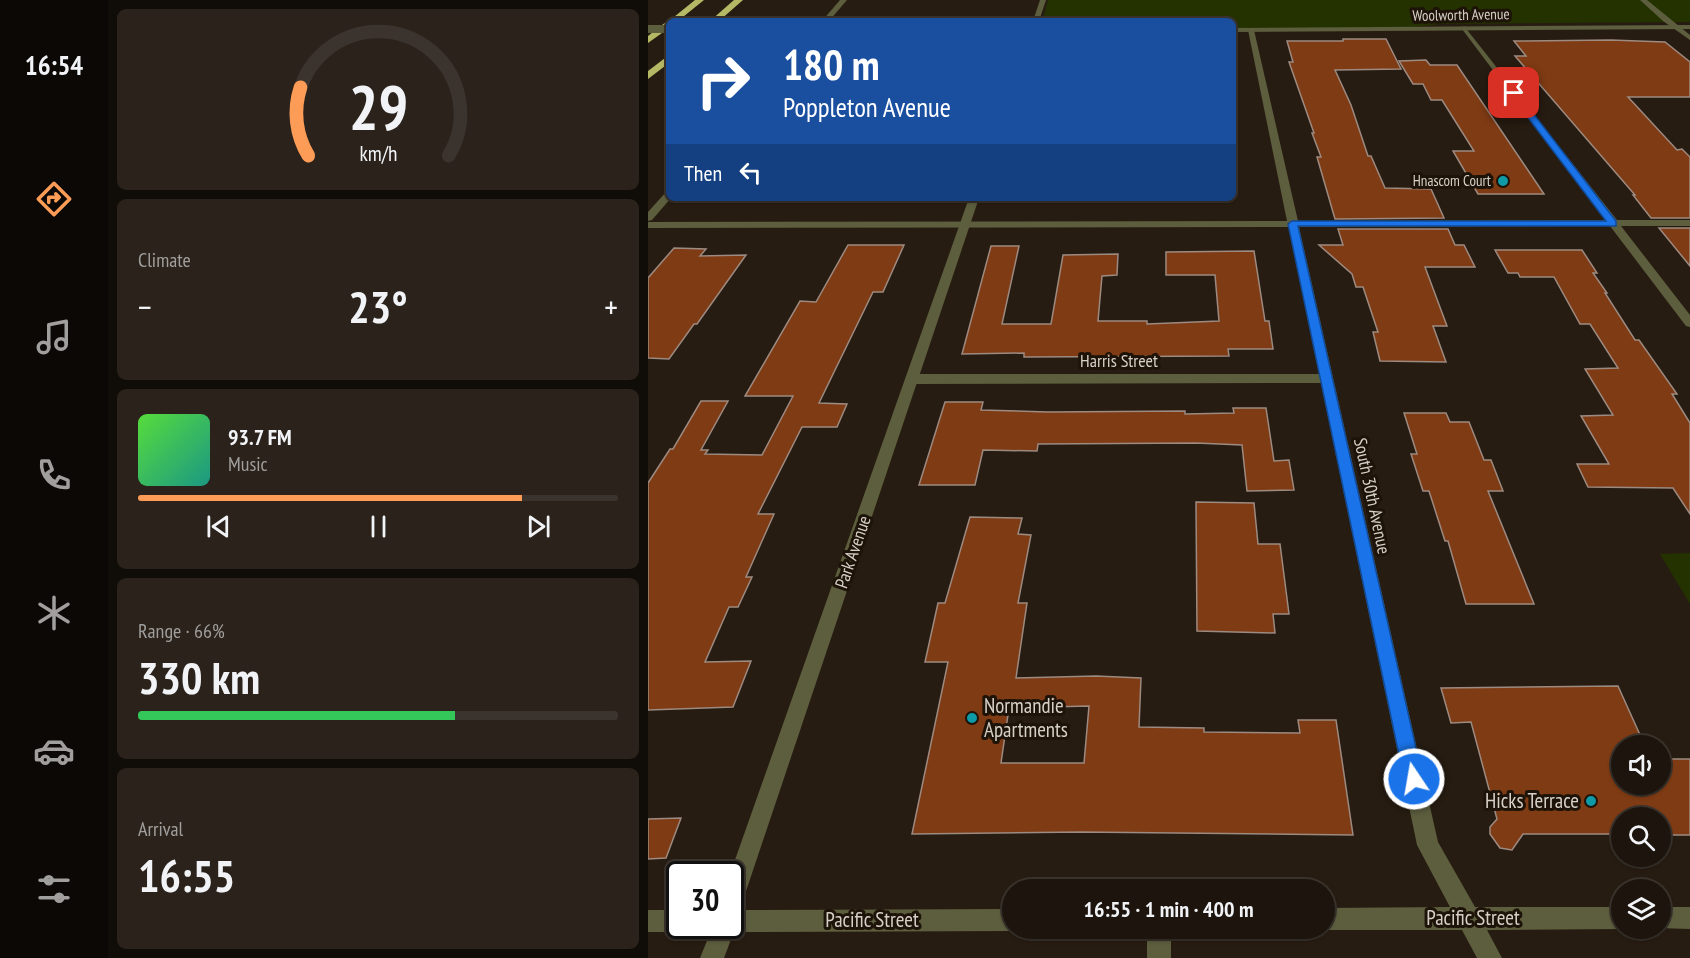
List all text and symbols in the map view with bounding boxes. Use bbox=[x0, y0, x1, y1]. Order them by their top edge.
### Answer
street label: Woolworth Avenue bbox=[1412, 4, 1510, 25]
text: 180 m bbox=[783, 37, 880, 92]
icon: right bbox=[684, 42, 762, 120]
text: 16:54 bbox=[25, 48, 83, 82]
text: 29 bbox=[348, 67, 408, 148]
pin bbox=[1488, 67, 1539, 118]
icon: arrive bbox=[1497, 76, 1530, 109]
text: Poppleton Avenue bbox=[783, 90, 951, 124]
text: km/h bbox=[359, 140, 397, 168]
icon: left bbox=[734, 156, 767, 189]
text: Then bbox=[684, 159, 722, 187]
place label: Hnascom Court bbox=[1413, 171, 1491, 190]
marker: Hnascom Court bbox=[1496, 174, 1510, 188]
icon: directions bbox=[33, 178, 75, 220]
text: Climate bbox=[138, 247, 191, 273]
text: 23° bbox=[348, 277, 408, 335]
text: − bbox=[138, 285, 152, 328]
text: + bbox=[604, 285, 618, 328]
icon: music bbox=[33, 316, 75, 358]
street label: Harris Street bbox=[1080, 349, 1158, 372]
text: 93.7 FM bbox=[228, 423, 292, 451]
street label: South 30th Avenue bbox=[1349, 436, 1396, 556]
text: Music bbox=[228, 451, 268, 477]
icon: phone bbox=[33, 454, 75, 496]
icon: previous bbox=[202, 510, 235, 543]
icon: pause bbox=[362, 510, 395, 543]
icon: next bbox=[522, 510, 555, 543]
street label: Park Avenue bbox=[829, 513, 876, 591]
icon: climate bbox=[33, 592, 75, 634]
text: Range · 66% bbox=[138, 618, 225, 644]
text: 330 km bbox=[138, 648, 260, 706]
place label: Normandie Apartments bbox=[984, 692, 1068, 743]
marker: Normandie Apartments bbox=[965, 711, 979, 725]
icon: car bbox=[33, 730, 75, 772]
map controls bbox=[1611, 735, 1671, 939]
button: sound bbox=[1611, 735, 1671, 795]
position arrow bbox=[1382, 747, 1446, 811]
place label: Hicks Terrace bbox=[1485, 787, 1579, 814]
marker: Hicks Terrace bbox=[1584, 794, 1598, 808]
button: search bbox=[1611, 807, 1671, 867]
text: Arrival bbox=[138, 816, 183, 842]
text: 16:55 bbox=[138, 846, 235, 904]
speed limit sign: 30 bbox=[666, 861, 744, 939]
icon: filters bbox=[33, 868, 75, 910]
button: layers bbox=[1611, 879, 1671, 939]
text: 16:55 · 1 min · 400 m bbox=[1083, 895, 1254, 923]
street label: Pacific Street bbox=[1426, 904, 1520, 931]
street label: Pacific Street bbox=[825, 906, 919, 933]

